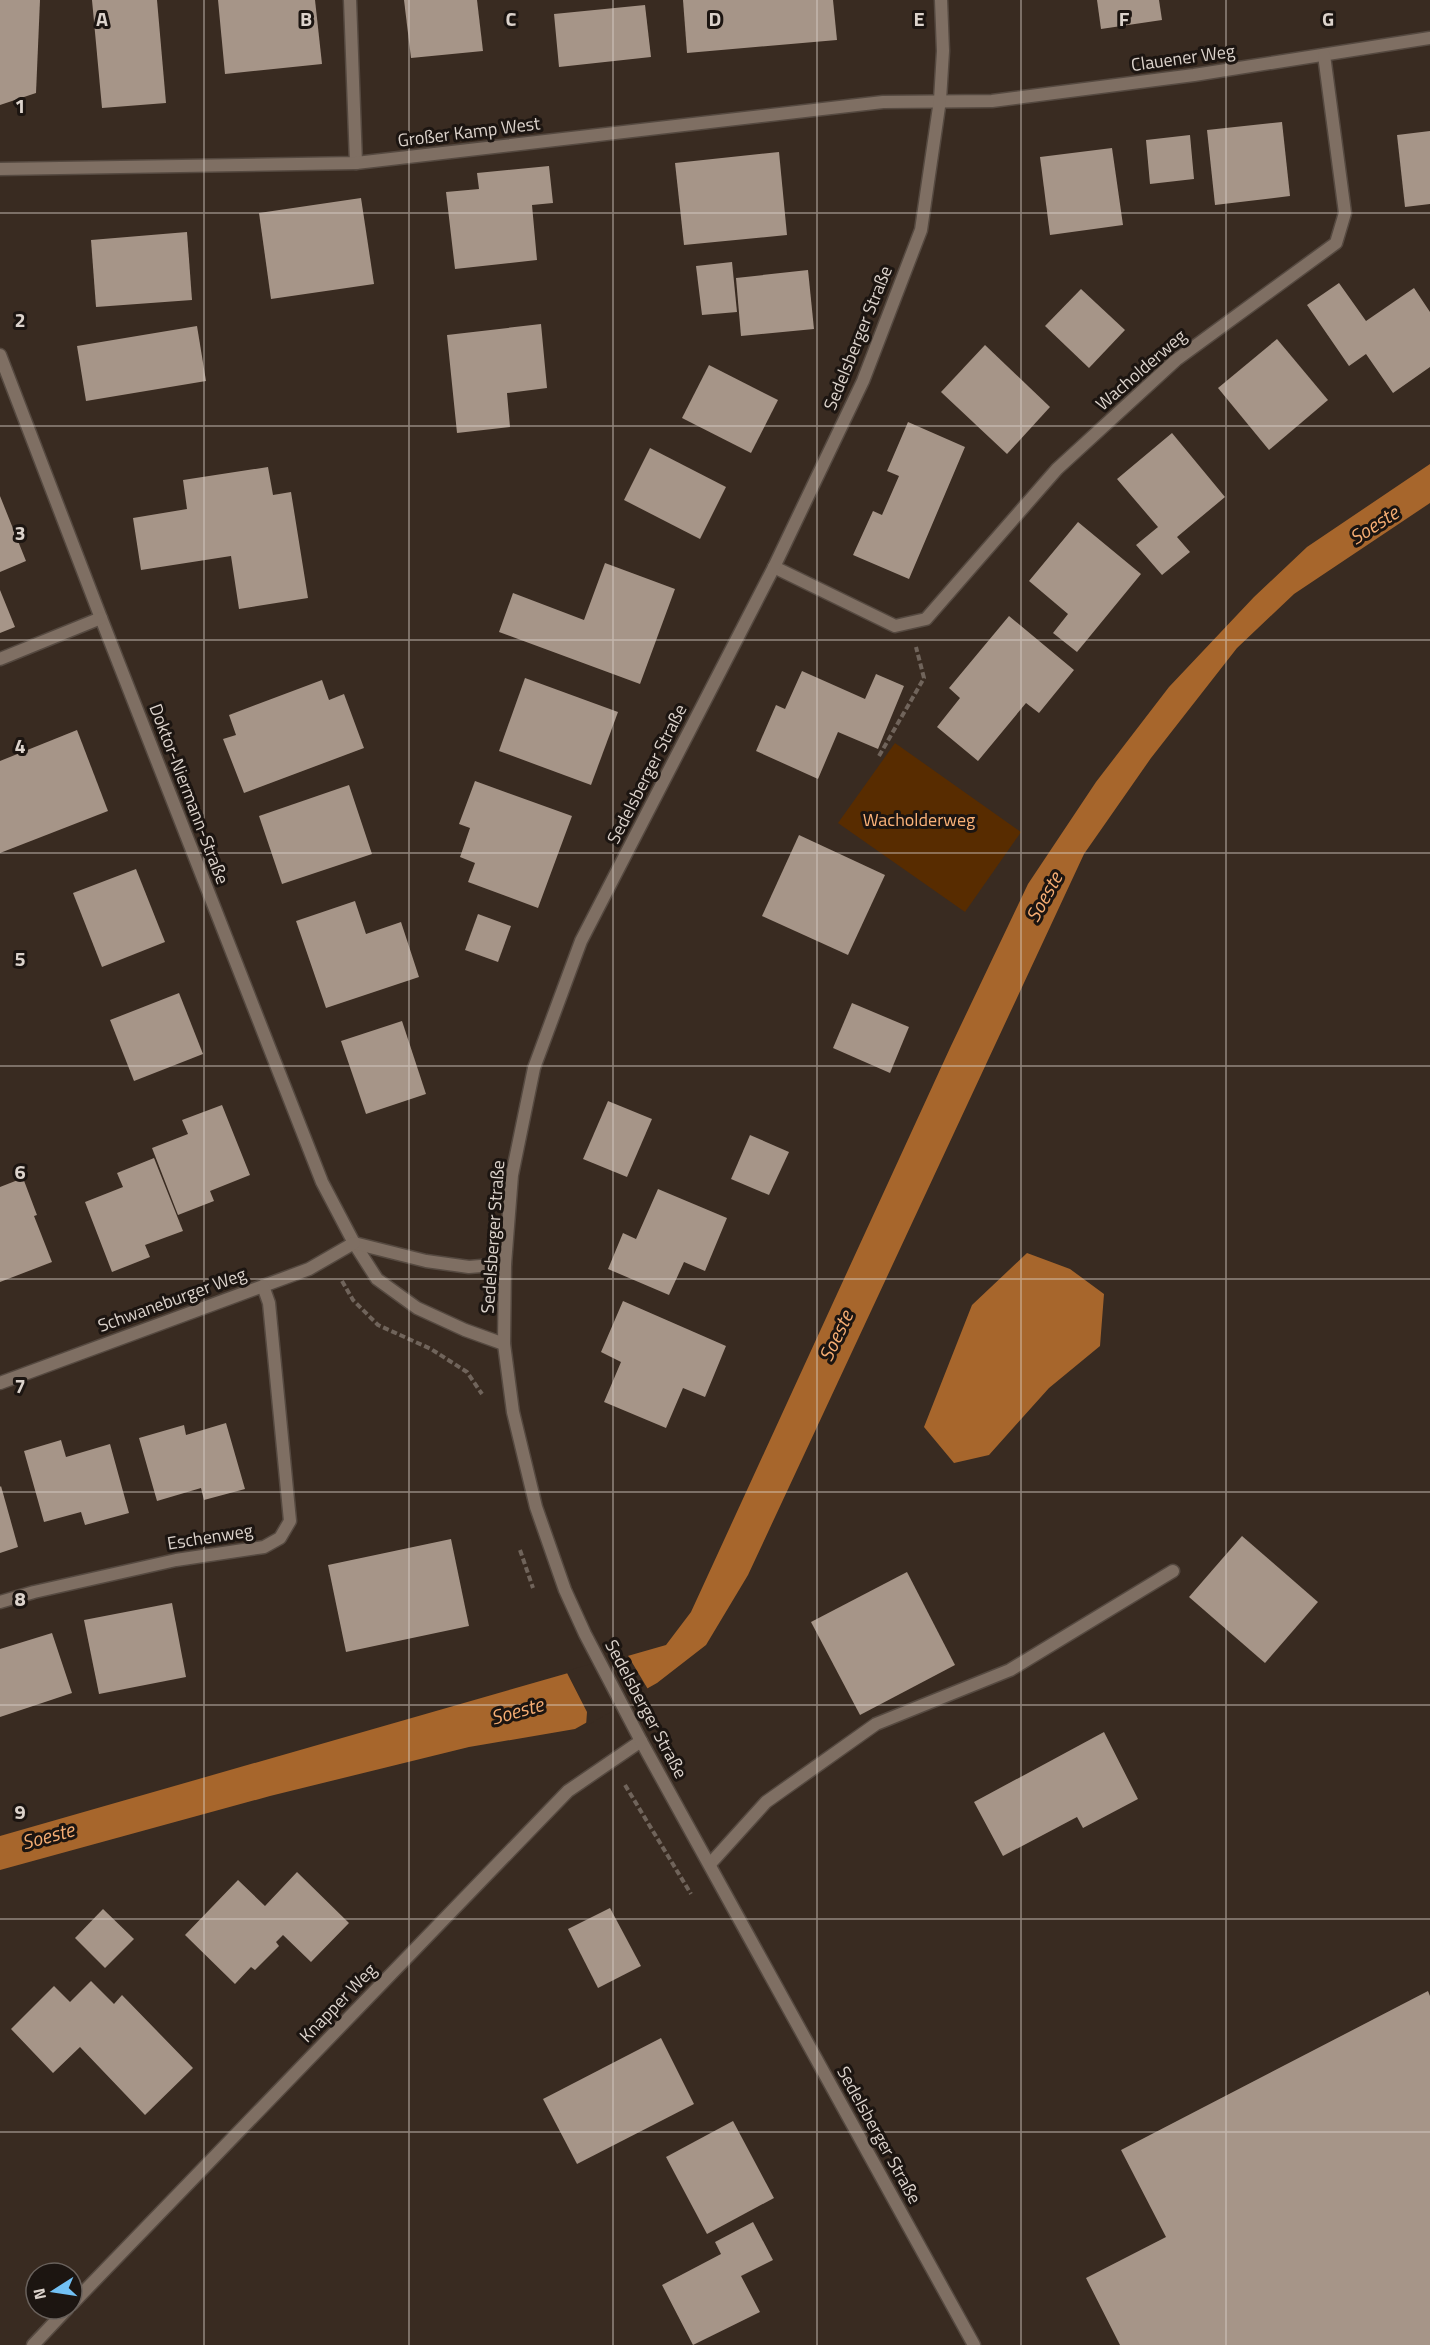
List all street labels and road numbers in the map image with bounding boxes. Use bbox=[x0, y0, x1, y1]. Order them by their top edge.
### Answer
street label: Clauener Weg bbox=[1129, 37, 1237, 78]
street label: Großer Kamp West bbox=[396, 109, 542, 154]
street label: Sedelsberger Straße bbox=[816, 261, 899, 414]
street label: Wacholderweg bbox=[1089, 322, 1192, 417]
street label: Sedelsberger Straße bbox=[600, 699, 693, 848]
street label: Doktor-Niermann-Straße bbox=[143, 700, 236, 888]
street label: Sedelsberger Straße bbox=[474, 1159, 511, 1315]
street label: Schwaneburger Weg bbox=[94, 1260, 250, 1339]
street label: Eschenweg bbox=[165, 1516, 255, 1557]
street label: Sedelsberger Straße bbox=[598, 1635, 694, 1783]
street label: Knapper Weg bbox=[293, 1957, 382, 2048]
street label: Sedelsberger Straße bbox=[830, 2061, 929, 2209]

